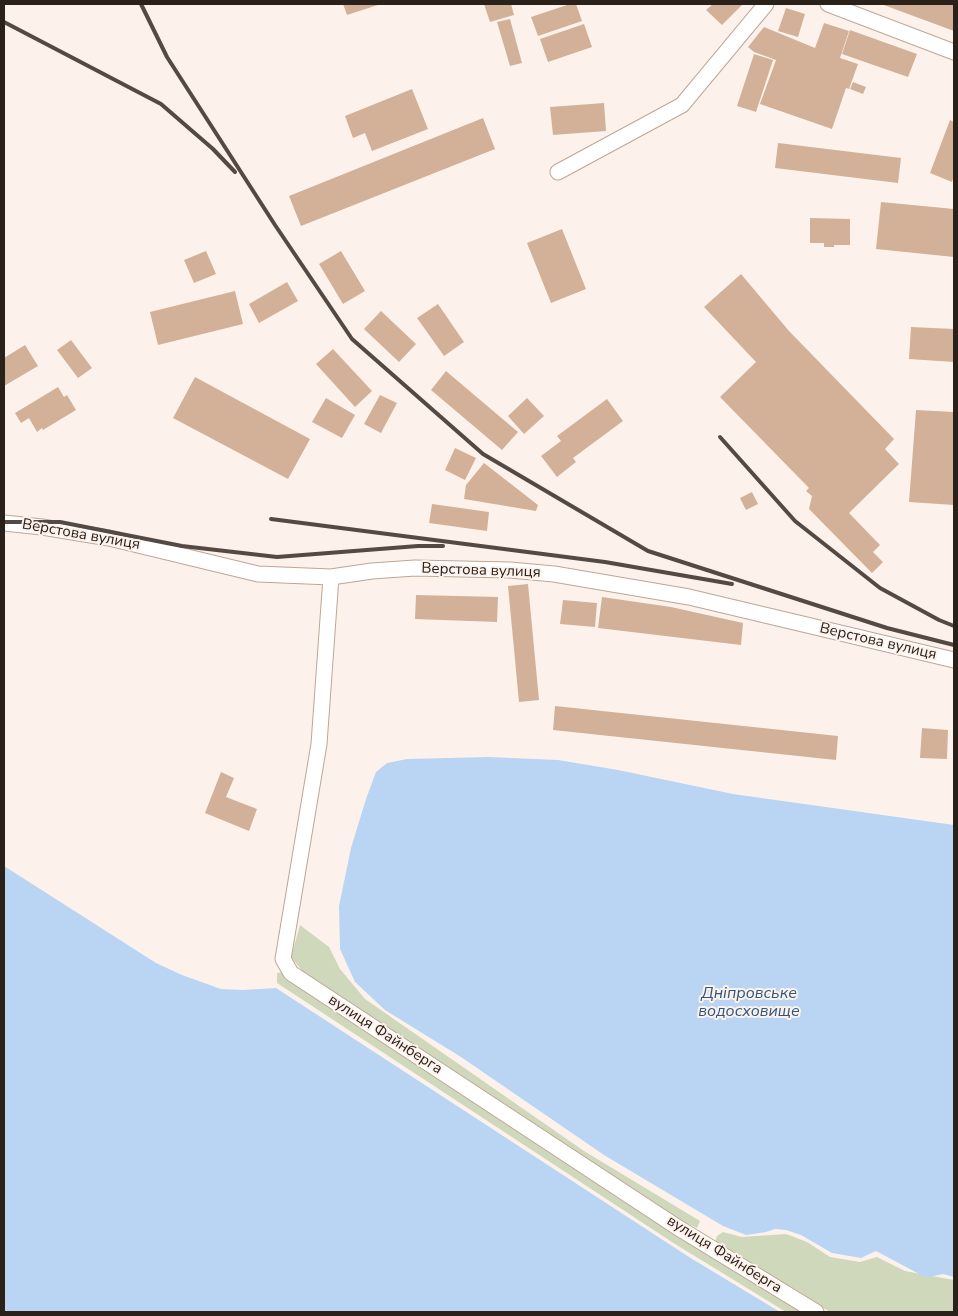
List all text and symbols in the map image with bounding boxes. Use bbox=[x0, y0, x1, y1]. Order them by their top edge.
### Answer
street label: Верстова вулиця bbox=[21, 516, 141, 554]
street label: Верстова вулиця bbox=[421, 560, 541, 582]
street label: Верстова вулиця bbox=[818, 620, 938, 664]
water label: Дніпровське водосховище bbox=[698, 984, 800, 1022]
street label: вулиця Файнберга bbox=[325, 991, 445, 1079]
street label: вулиця Файнберга bbox=[663, 1212, 785, 1298]

